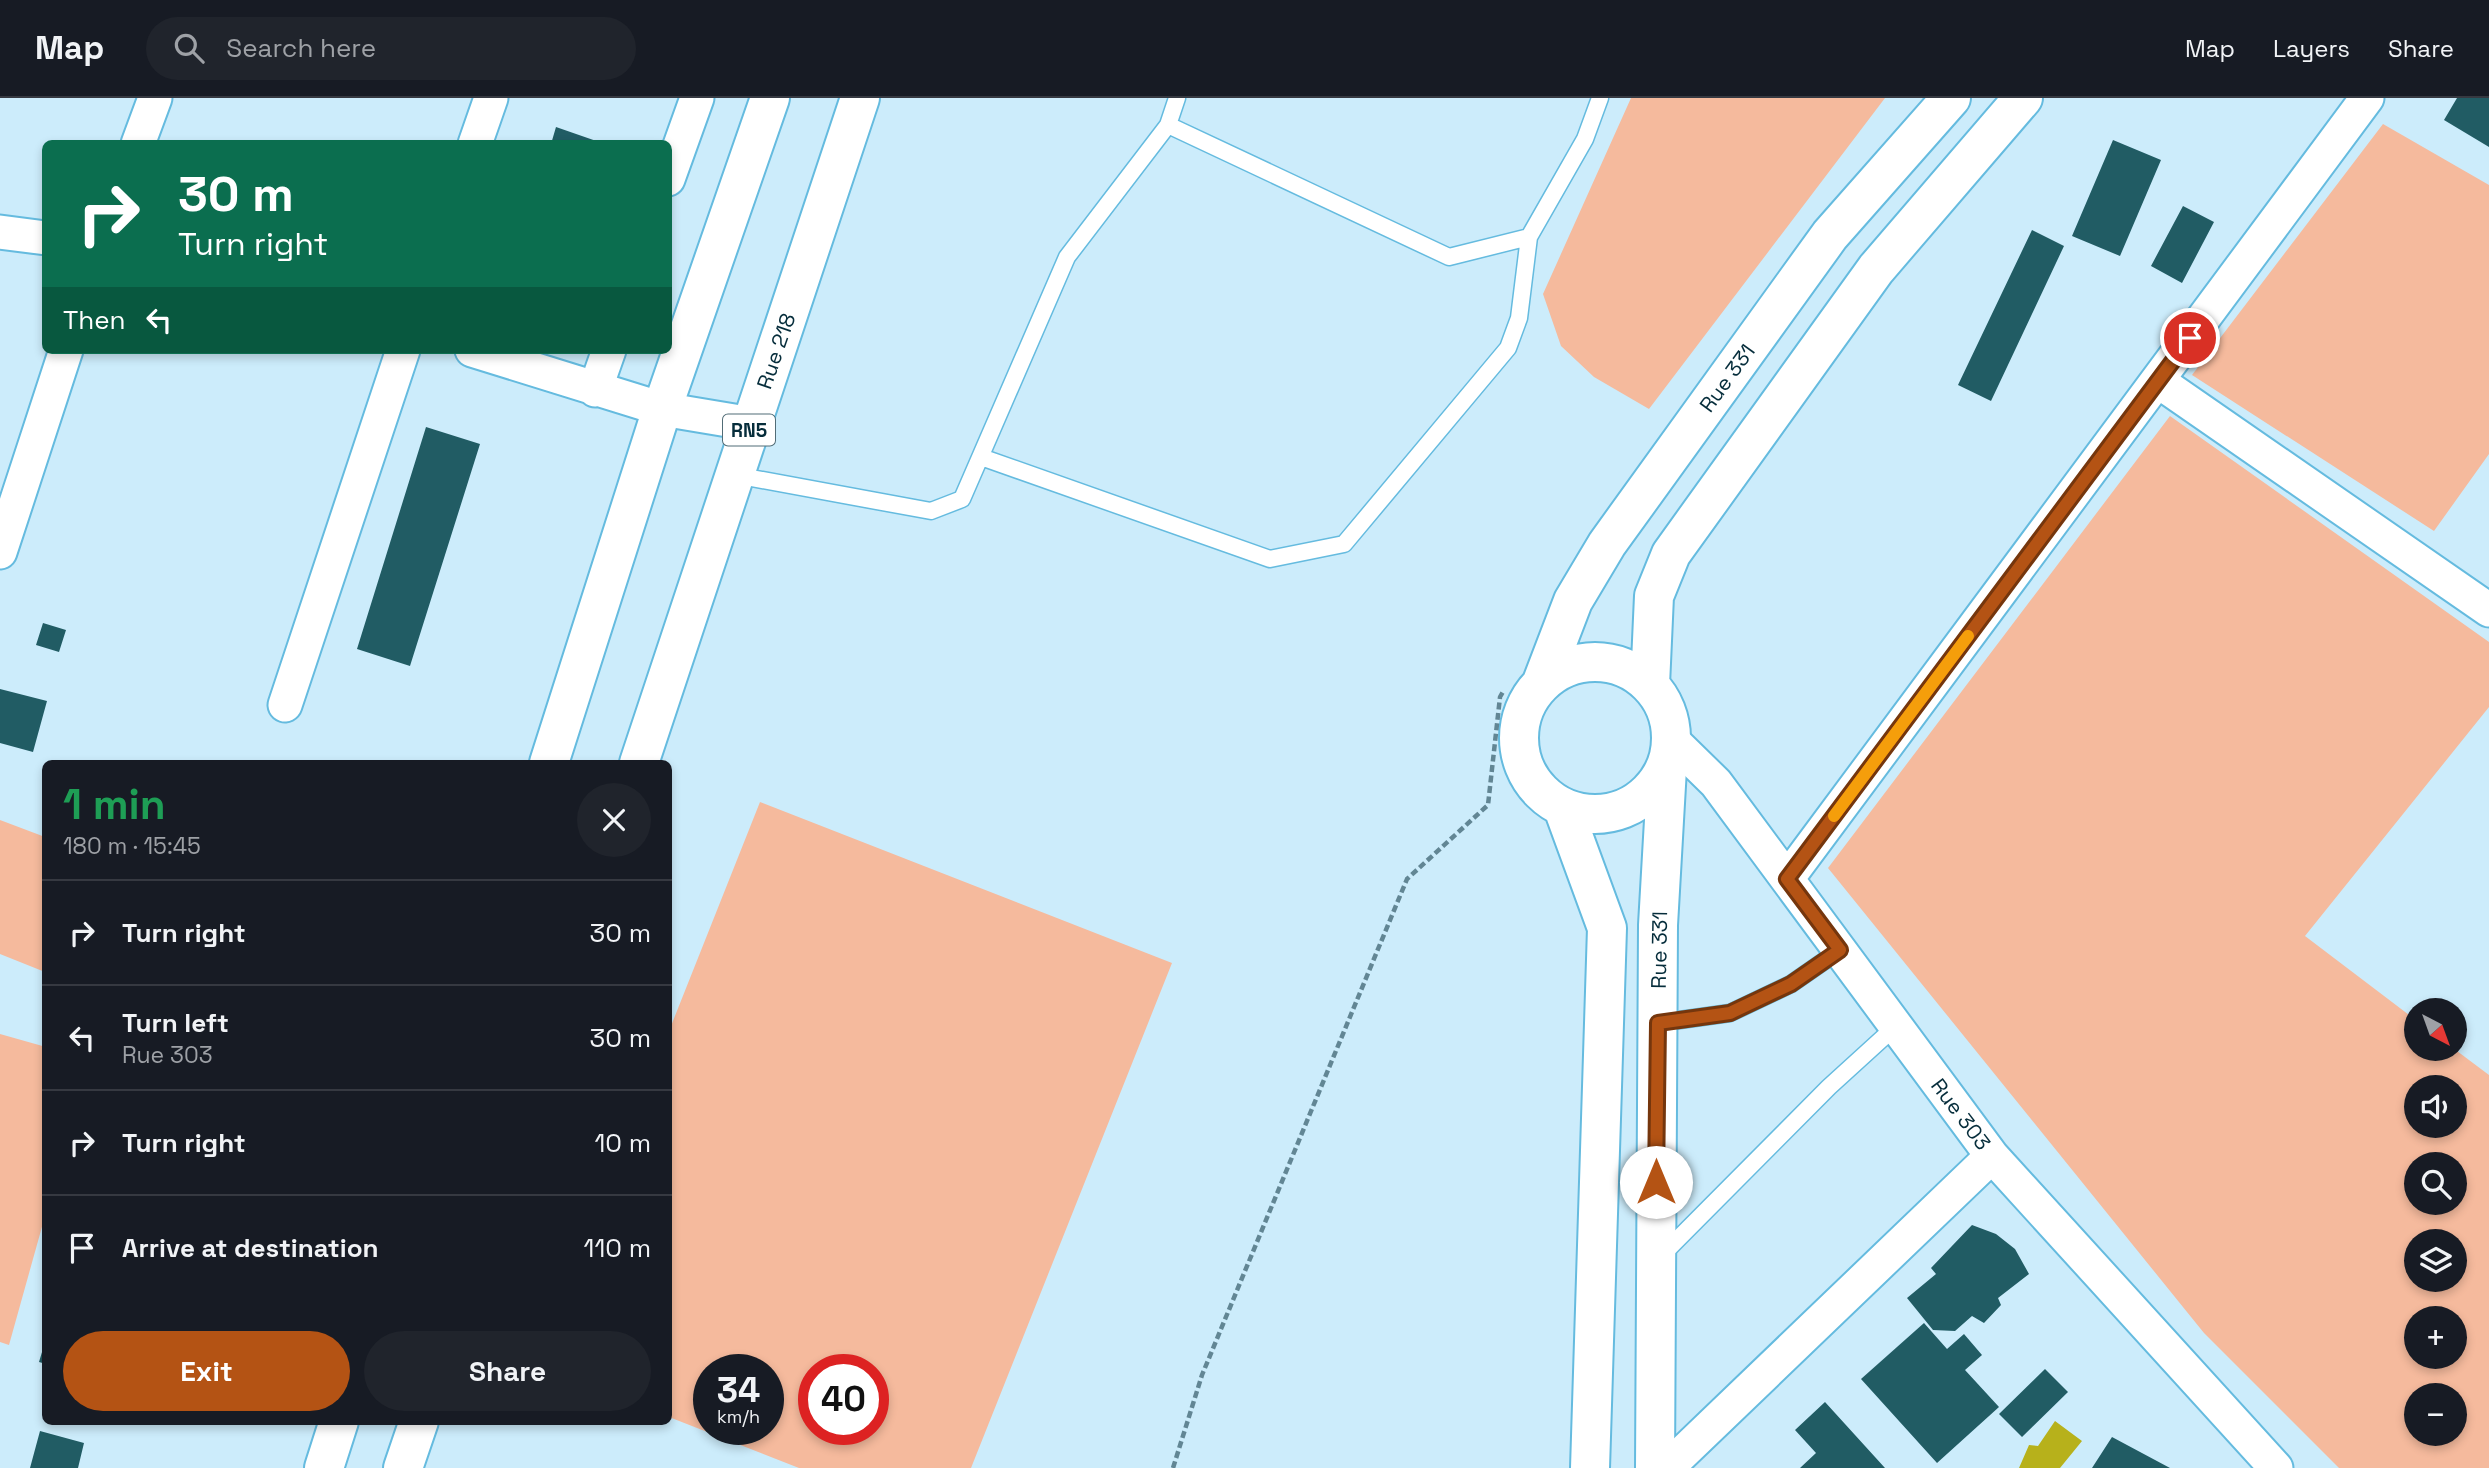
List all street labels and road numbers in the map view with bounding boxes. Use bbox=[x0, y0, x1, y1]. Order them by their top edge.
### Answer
street label: Rue 218 bbox=[750, 310, 802, 392]
street label: Rue 331 bbox=[1693, 339, 1761, 417]
road number: RN5 bbox=[723, 414, 775, 446]
street label: Rue 331 bbox=[1645, 911, 1673, 989]
street label: Rue 303 bbox=[1925, 1073, 1997, 1155]

